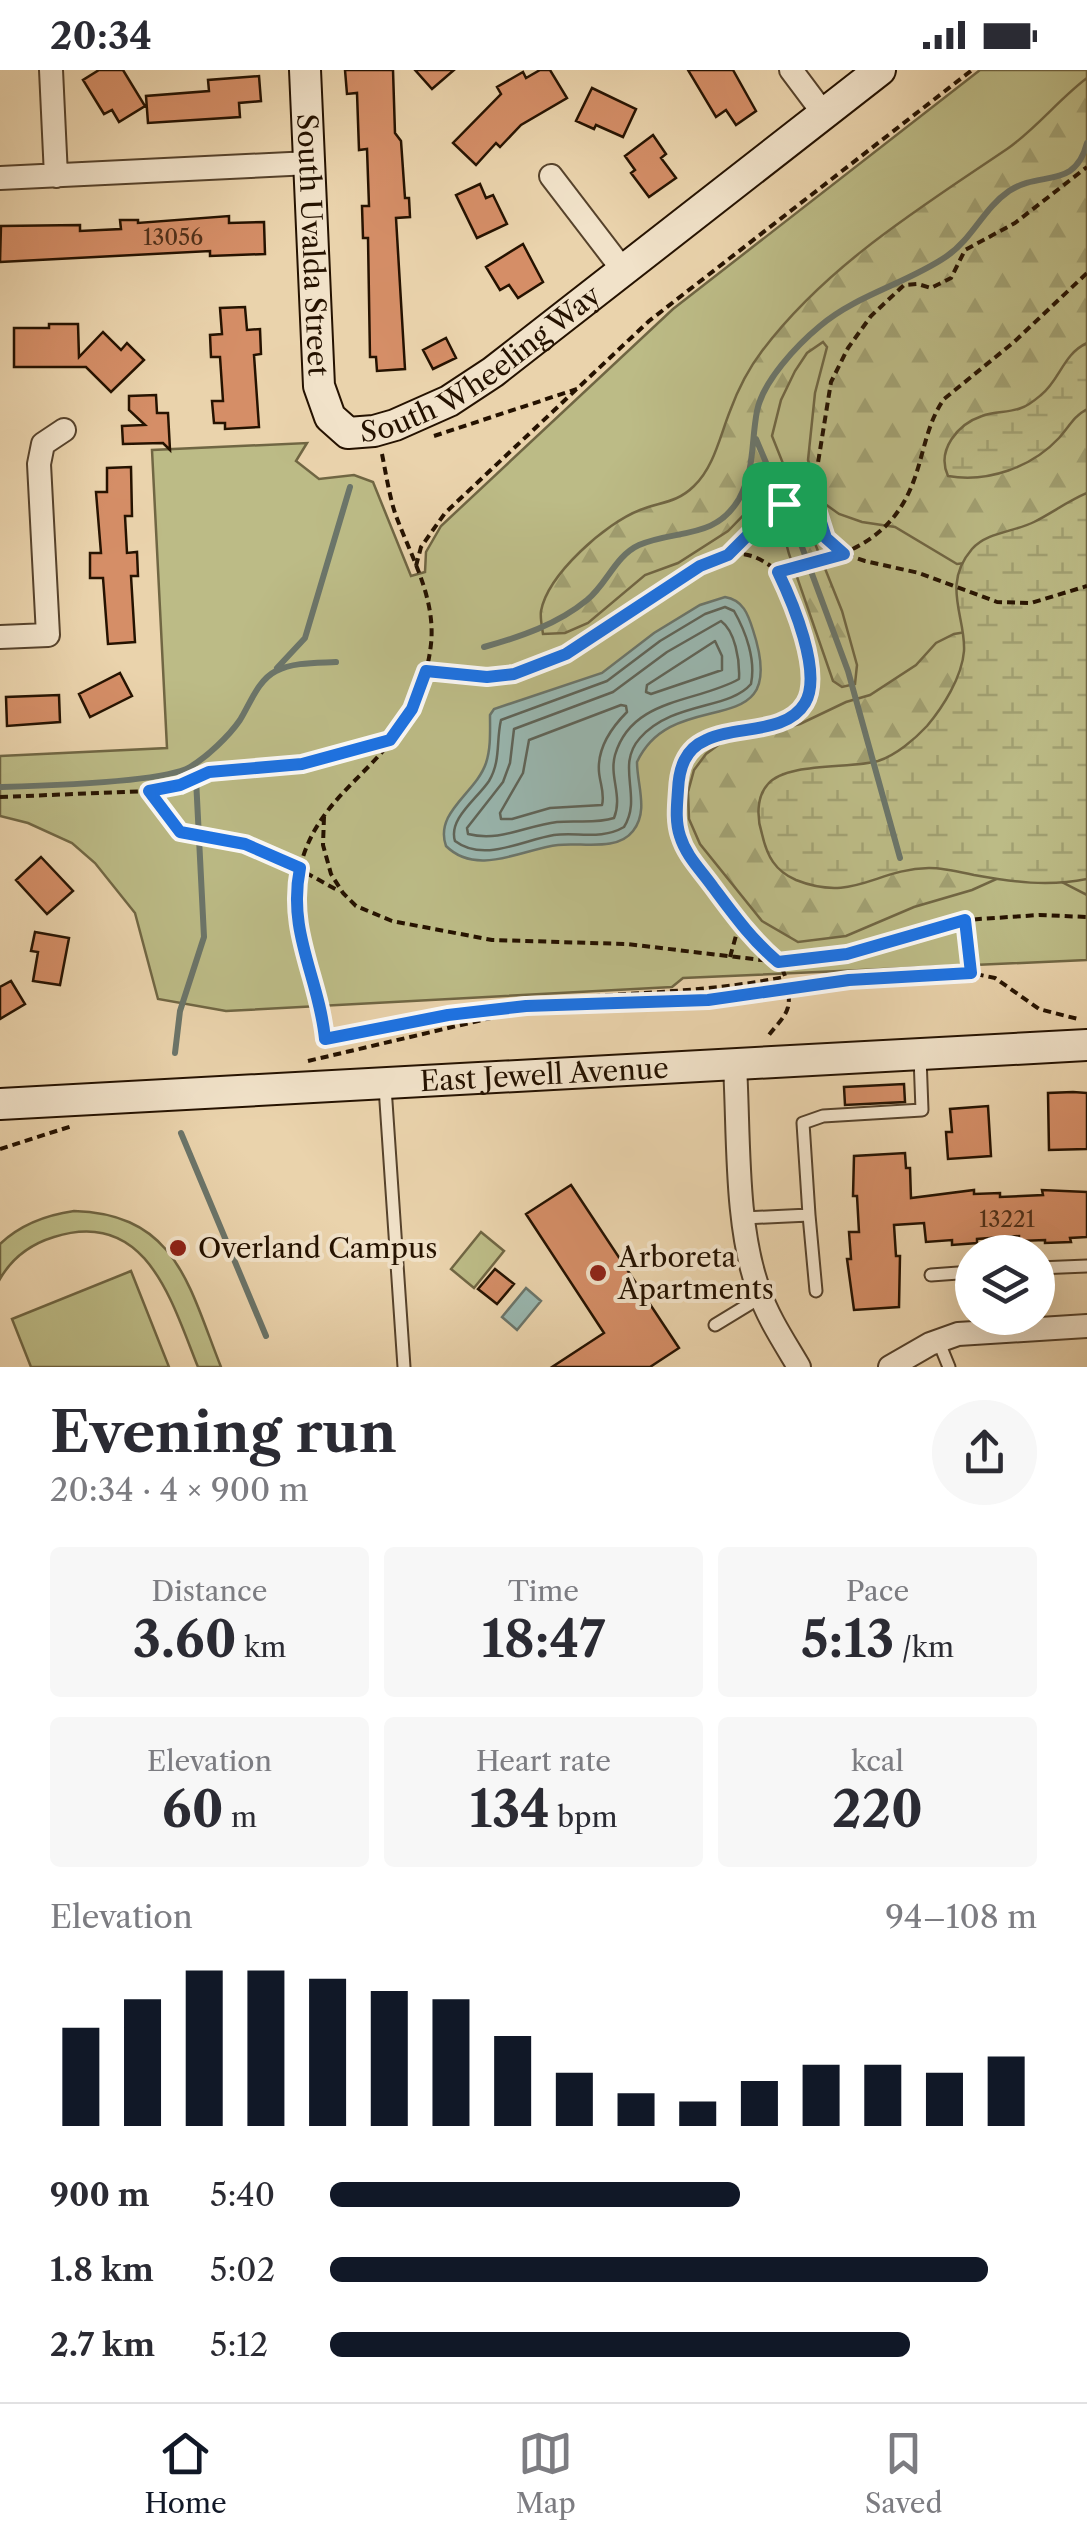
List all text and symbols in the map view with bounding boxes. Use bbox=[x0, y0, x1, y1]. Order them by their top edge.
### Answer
text: 20:34 bbox=[50, 12, 152, 59]
street label: South Uvalda Street bbox=[290, 113, 336, 377]
house number: 13056 bbox=[143, 224, 203, 251]
street label: South Wheeling Way bbox=[359, 278, 607, 449]
pin bbox=[742, 462, 827, 547]
icon: arrive bbox=[757, 477, 812, 532]
street label: East Jewell Avenue bbox=[419, 1051, 669, 1098]
house number: 13221 bbox=[979, 1206, 1035, 1233]
place label: Overland Campus bbox=[198, 1231, 437, 1265]
map controls bbox=[955, 1235, 1055, 1335]
button: layers bbox=[955, 1235, 1055, 1335]
marker: Overland Campus bbox=[167, 1237, 189, 1259]
place label: Arboreta Apartments bbox=[617, 1240, 774, 1306]
marker: Arboreta Apartments bbox=[587, 1262, 609, 1284]
text: Evening run bbox=[50, 1399, 397, 1466]
button: share bbox=[932, 1400, 1037, 1505]
text: 20:34 · 4 × 900 m bbox=[50, 1470, 309, 1509]
text: Distance bbox=[152, 1574, 267, 1608]
text: Time bbox=[508, 1574, 579, 1608]
text: Pace bbox=[846, 1574, 909, 1608]
text: 3.60 bbox=[133, 1608, 237, 1670]
text: 18:47 bbox=[482, 1608, 605, 1670]
text: 5:13 bbox=[801, 1608, 894, 1670]
text: km bbox=[237, 1630, 286, 1664]
text: /km bbox=[894, 1630, 954, 1664]
text: Elevation bbox=[147, 1744, 272, 1778]
text: Heart rate bbox=[476, 1744, 611, 1778]
text: kcal bbox=[851, 1744, 904, 1778]
text: 60 bbox=[162, 1778, 224, 1840]
text: 134 bbox=[469, 1778, 550, 1840]
text: 220 bbox=[832, 1778, 923, 1840]
text: m bbox=[224, 1800, 257, 1834]
text: bpm bbox=[550, 1800, 618, 1834]
text: Elevation bbox=[50, 1897, 193, 1936]
text: 94–108 m bbox=[885, 1897, 1037, 1936]
text: 900 m bbox=[50, 2175, 150, 2214]
text: 5:40 bbox=[210, 2175, 275, 2214]
text: 1.8 km bbox=[50, 2250, 154, 2289]
text: 5:02 bbox=[210, 2250, 275, 2289]
text: 2.7 km bbox=[50, 2325, 155, 2364]
text: 5:12 bbox=[210, 2325, 268, 2364]
tab: Home bbox=[144, 2426, 227, 2520]
tab: Map bbox=[516, 2426, 576, 2520]
tab: Saved bbox=[865, 2426, 943, 2520]

